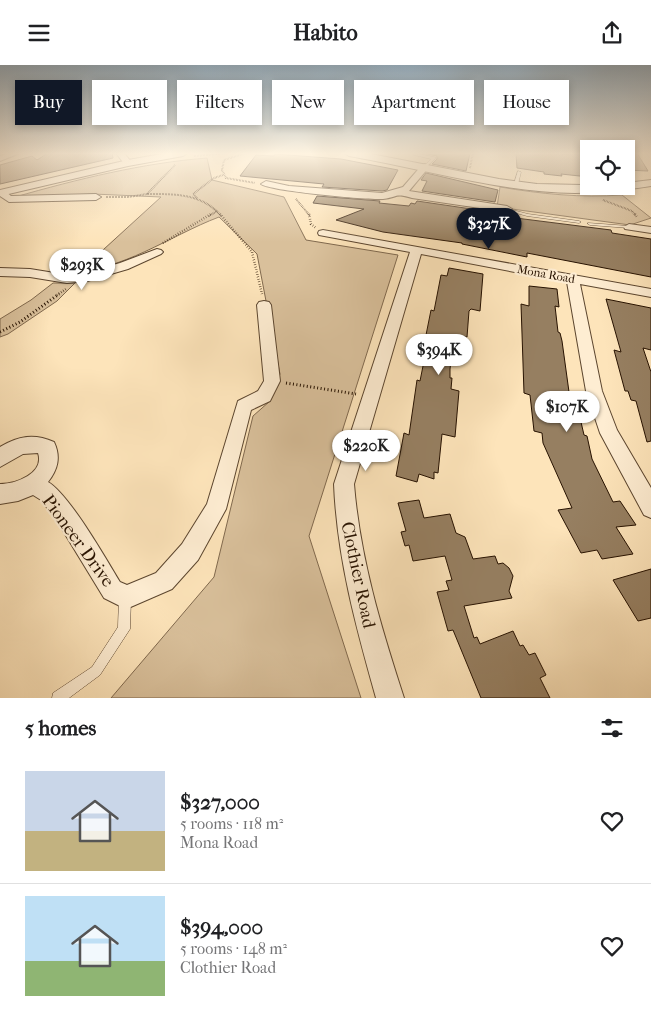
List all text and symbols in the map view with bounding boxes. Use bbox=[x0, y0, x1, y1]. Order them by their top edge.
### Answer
icon: menu bbox=[25, 19, 53, 47]
icon: share bbox=[598, 19, 626, 47]
text: Habito bbox=[293, 20, 358, 46]
chip: Buy bbox=[15, 80, 82, 125]
chip: Rent bbox=[92, 80, 167, 125]
chip: Filters bbox=[177, 80, 262, 125]
chip: New bbox=[272, 80, 344, 125]
chip: Apartment bbox=[354, 80, 474, 125]
chip: House bbox=[484, 80, 569, 125]
map controls bbox=[580, 140, 635, 195]
button: locate bbox=[580, 140, 635, 195]
pin: $327K bbox=[454, 207, 524, 250]
text: $327K bbox=[468, 214, 510, 233]
pin: $293K bbox=[47, 249, 117, 291]
text: $293K bbox=[60, 255, 104, 274]
street label: Mona Road bbox=[516, 262, 577, 286]
pin: $394K bbox=[404, 333, 474, 376]
text: $394K bbox=[417, 340, 461, 359]
pin: $107K bbox=[532, 391, 602, 433]
text: $107K bbox=[546, 397, 588, 416]
pin: $220K bbox=[331, 429, 401, 472]
text: $220K bbox=[343, 436, 389, 455]
street label: Pioneer Drive bbox=[38, 491, 118, 591]
street label: Clothier Road bbox=[336, 520, 380, 630]
icon: filters bbox=[598, 714, 626, 742]
text: 5 homes bbox=[25, 716, 96, 740]
text: $327,000 bbox=[180, 790, 260, 814]
icon: home bbox=[65, 791, 125, 851]
icon: heart bbox=[598, 807, 626, 835]
text: 5 rooms · 118 m² bbox=[180, 814, 283, 833]
text: Mona Road bbox=[180, 833, 258, 852]
text: $394,000 bbox=[180, 915, 263, 939]
icon: home bbox=[65, 916, 125, 976]
icon: heart bbox=[598, 932, 626, 960]
text: 5 rooms · 148 m² bbox=[180, 939, 287, 958]
text: Clothier Road bbox=[180, 958, 276, 977]

